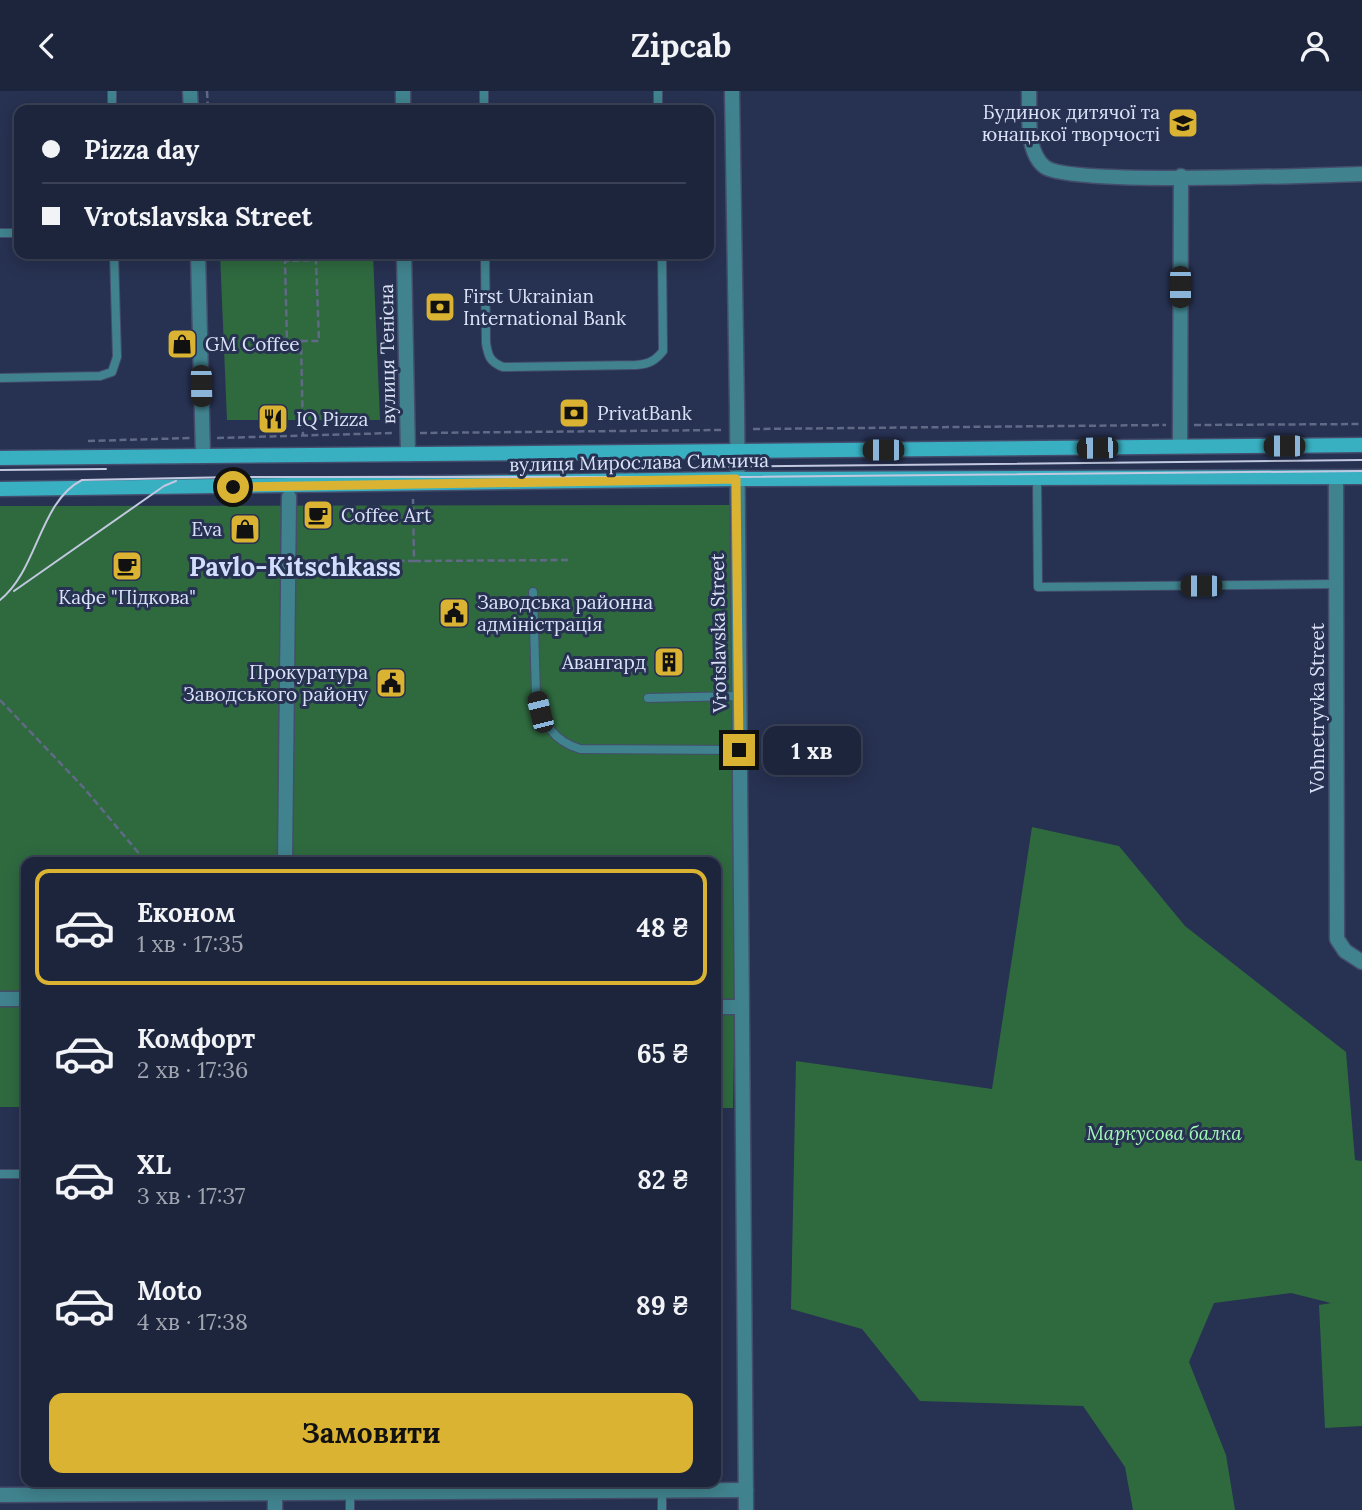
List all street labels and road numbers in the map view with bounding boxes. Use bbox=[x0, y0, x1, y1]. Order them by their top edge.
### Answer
street label: вулиця Тенісна bbox=[374, 283, 400, 424]
street label: вулиця Мирослава Симчича bbox=[509, 448, 769, 476]
street label: Vrotslavska Street bbox=[705, 552, 731, 714]
street label: Vohnetryvka Street bbox=[1305, 622, 1329, 794]

